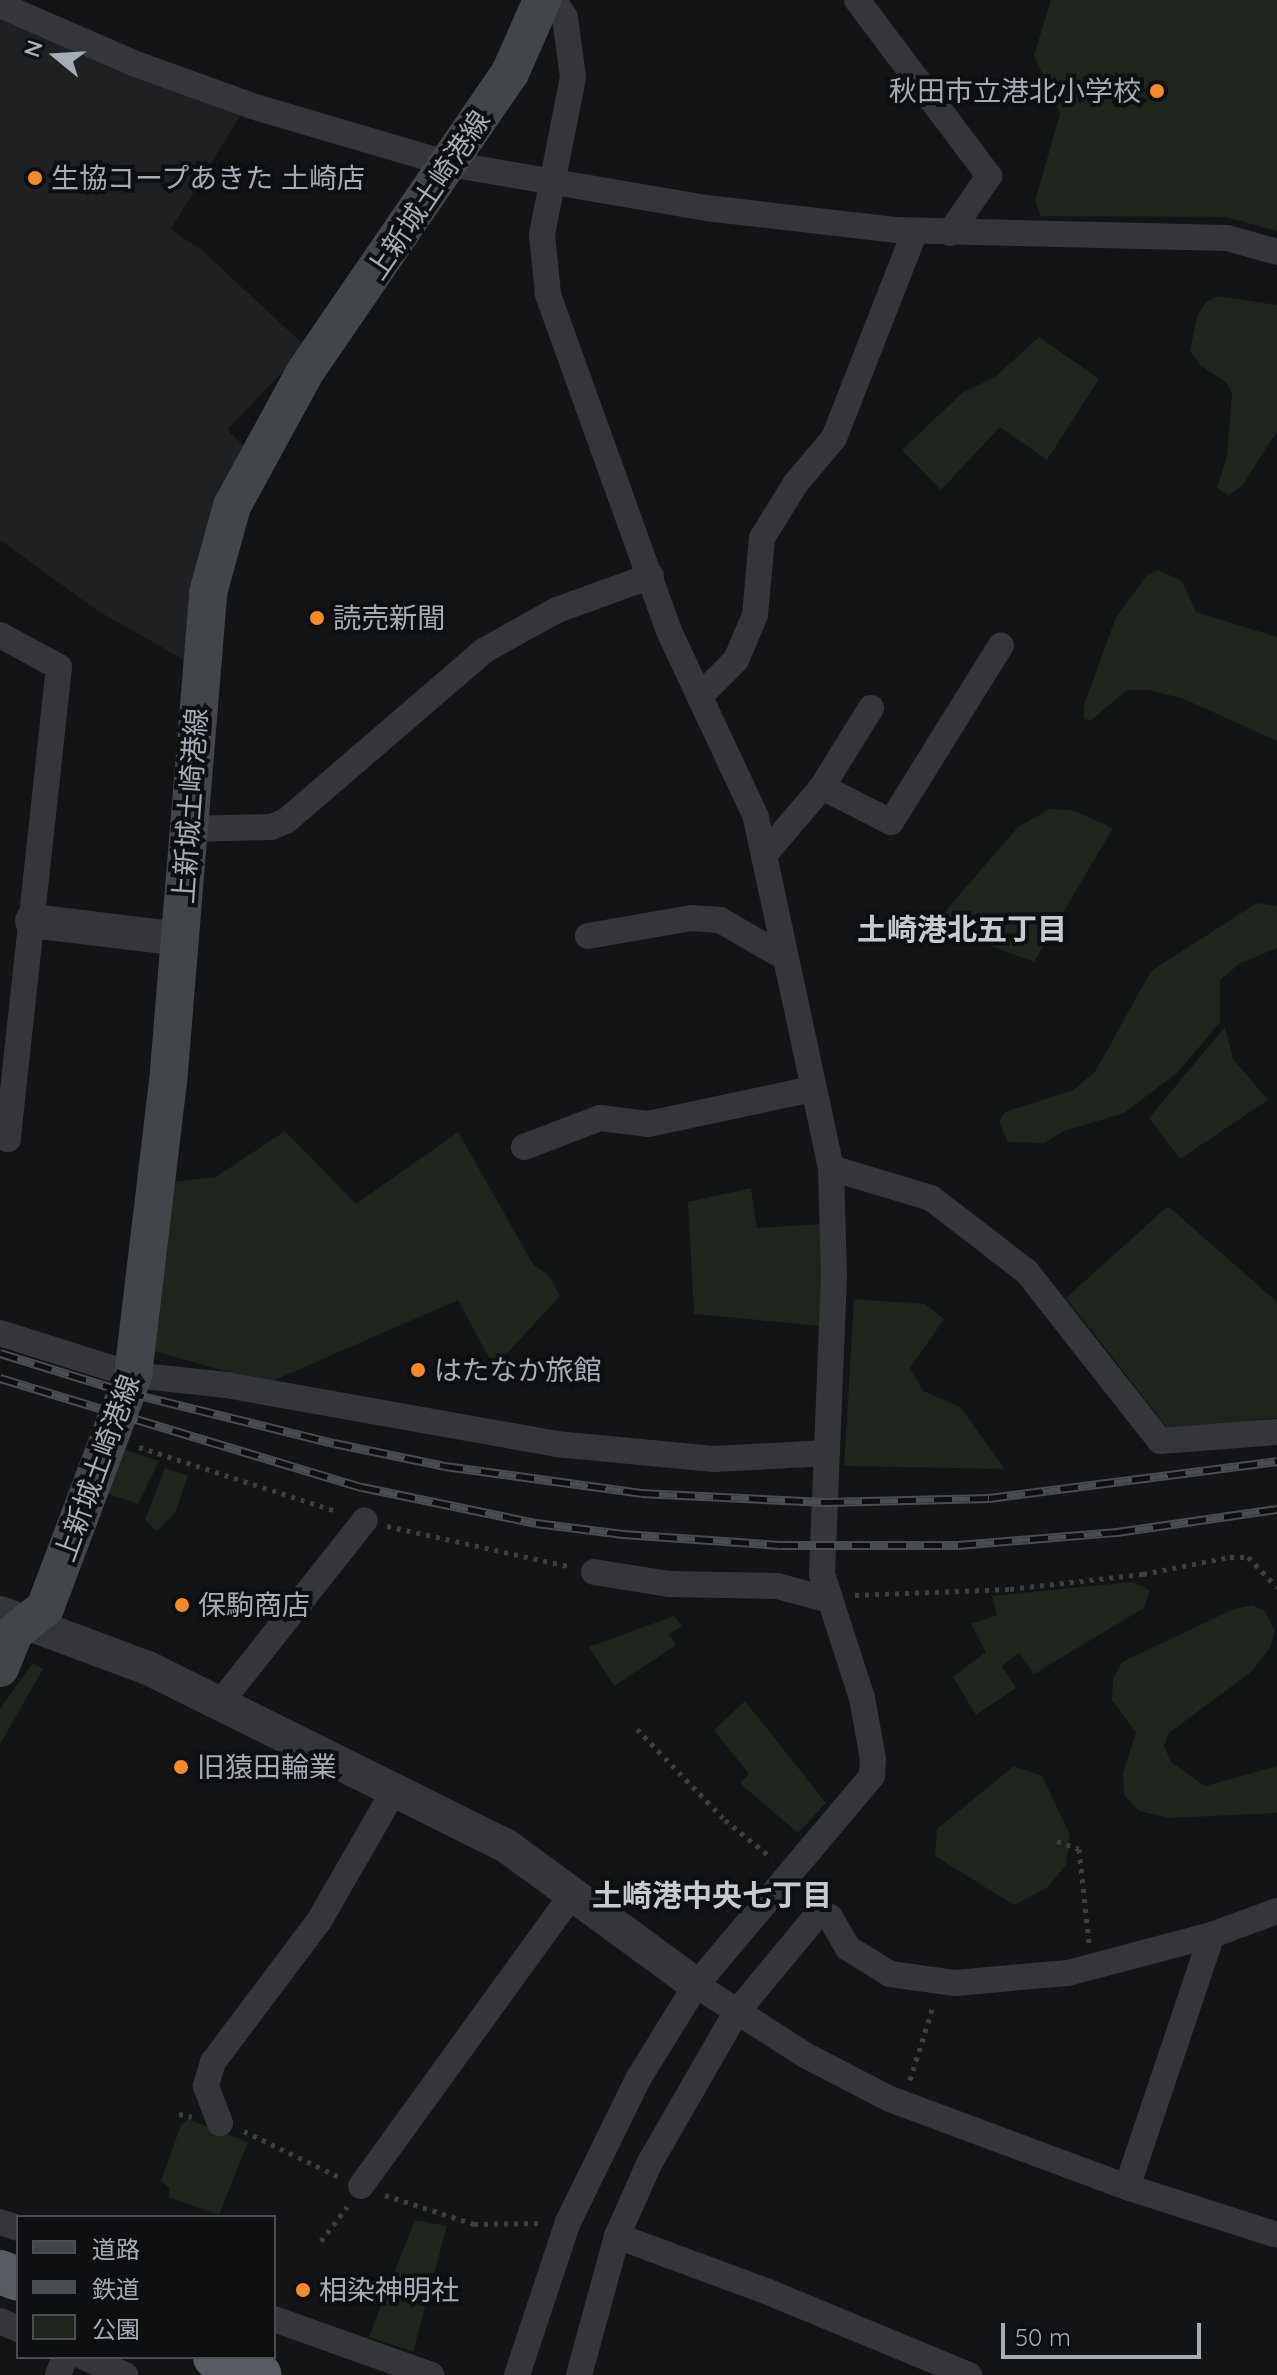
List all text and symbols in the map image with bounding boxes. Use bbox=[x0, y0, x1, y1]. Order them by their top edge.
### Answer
north arrow bbox=[16, 16, 96, 96]
text: N bbox=[17, 37, 49, 61]
place label: 秋田市立港北小学校 bbox=[889, 74, 1141, 108]
marker: 秋田市立港北小学校 bbox=[1148, 82, 1166, 100]
street label: 上新城土崎港線 bbox=[359, 104, 497, 286]
place label: 生協コープあきた 土崎店 bbox=[51, 161, 367, 195]
marker: 生協コープあきた 土崎店 bbox=[26, 169, 44, 187]
place label: 読売新聞 bbox=[333, 601, 445, 635]
marker: 読売新聞 bbox=[308, 609, 326, 627]
street label: 上新城土崎港線 bbox=[166, 707, 214, 905]
district label: 土崎港北五丁目 bbox=[857, 911, 1067, 947]
place label: はたなか旅館 bbox=[434, 1353, 602, 1387]
marker: はたなか旅館 bbox=[409, 1361, 427, 1379]
street label: 上新城土崎港線 bbox=[48, 1370, 146, 1566]
place label: 保駒商店 bbox=[198, 1588, 310, 1622]
marker: 保駒商店 bbox=[173, 1596, 191, 1614]
place label: 旧猿田輪業 bbox=[197, 1750, 337, 1784]
marker: 旧猿田輪業 bbox=[172, 1758, 190, 1776]
district label: 土崎港中央七丁目 bbox=[592, 1877, 832, 1913]
legend bbox=[16, 2215, 276, 2359]
text: 道路 bbox=[92, 2234, 140, 2264]
place label: 相染神明社 bbox=[319, 2273, 459, 2307]
text: 鉄道 bbox=[92, 2274, 140, 2304]
marker: 相染神明社 bbox=[294, 2281, 312, 2299]
scale bar bbox=[1005, 2307, 1205, 2357]
text: 公園 bbox=[92, 2314, 140, 2344]
text: 50 m bbox=[1015, 2322, 1071, 2352]

